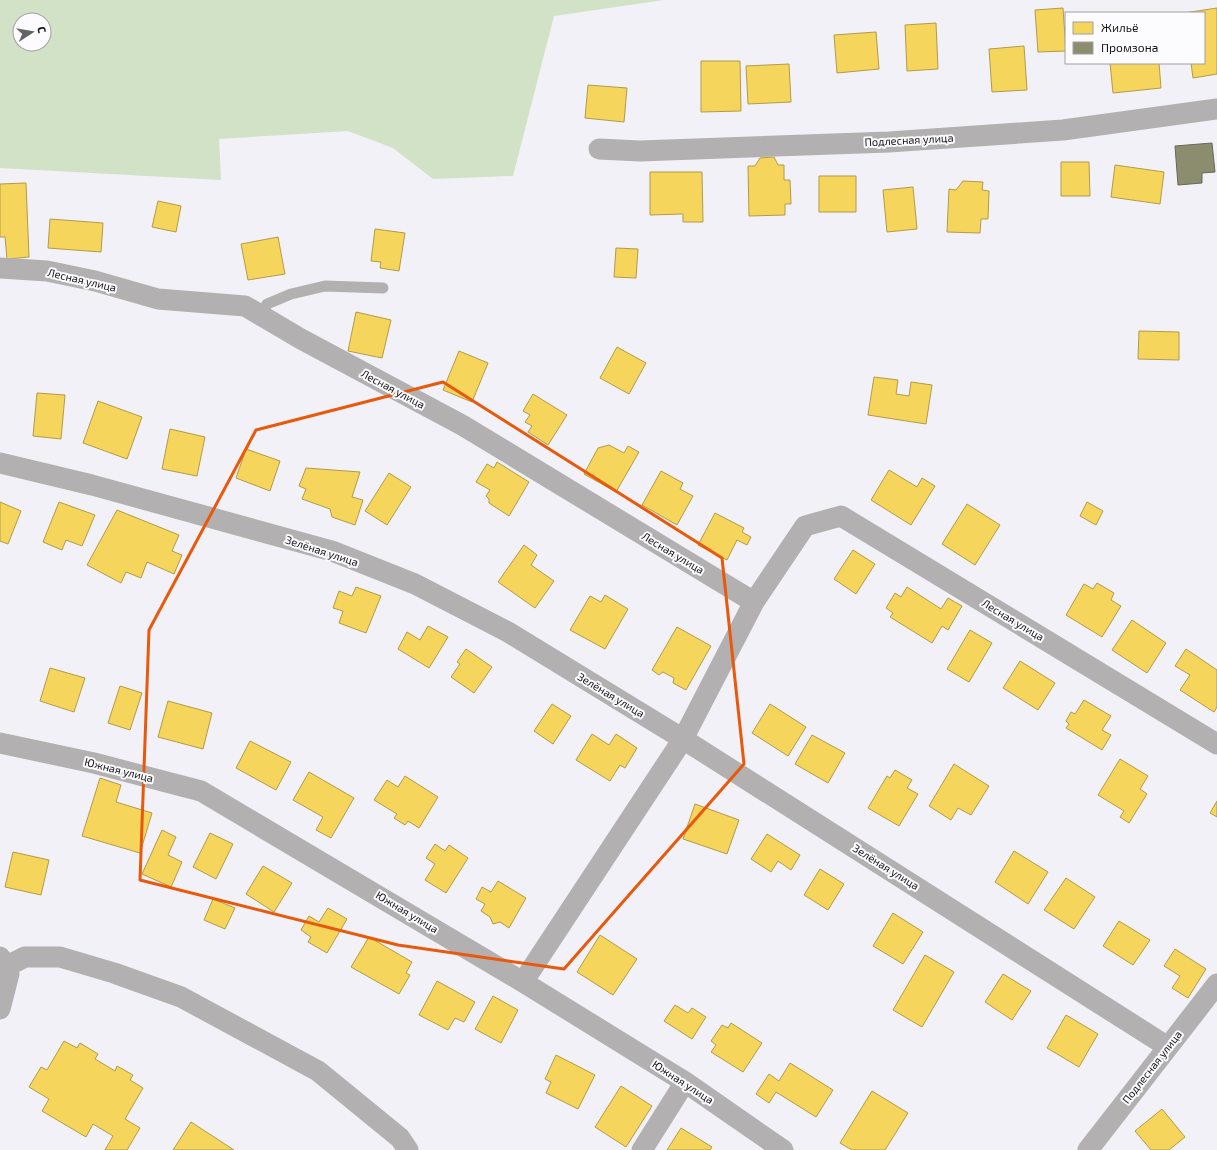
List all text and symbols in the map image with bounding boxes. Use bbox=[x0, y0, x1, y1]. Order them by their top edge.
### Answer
north arrow bbox=[12, 12, 52, 52]
legend bbox=[1065, 12, 1205, 64]
text: Жильё bbox=[1101, 20, 1138, 34]
text: С bbox=[35, 25, 49, 35]
text: Промзона bbox=[1101, 40, 1158, 54]
street label: Подлесная улица bbox=[864, 131, 954, 149]
street label: Лесная улица bbox=[46, 265, 118, 295]
street label: Лесная улица bbox=[359, 366, 427, 412]
street label: Лесная улица bbox=[639, 529, 707, 577]
street label: Зелёная улица bbox=[284, 533, 360, 569]
street label: Лесная улица bbox=[979, 596, 1047, 644]
street label: Зелёная улица bbox=[575, 669, 647, 721]
street label: Южная улица bbox=[83, 755, 155, 785]
street label: Зелёная улица bbox=[850, 841, 922, 893]
street label: Южная улица bbox=[373, 888, 441, 936]
street label: Подлесная улица bbox=[1119, 1028, 1185, 1106]
street label: Южная улица bbox=[650, 1057, 716, 1107]

